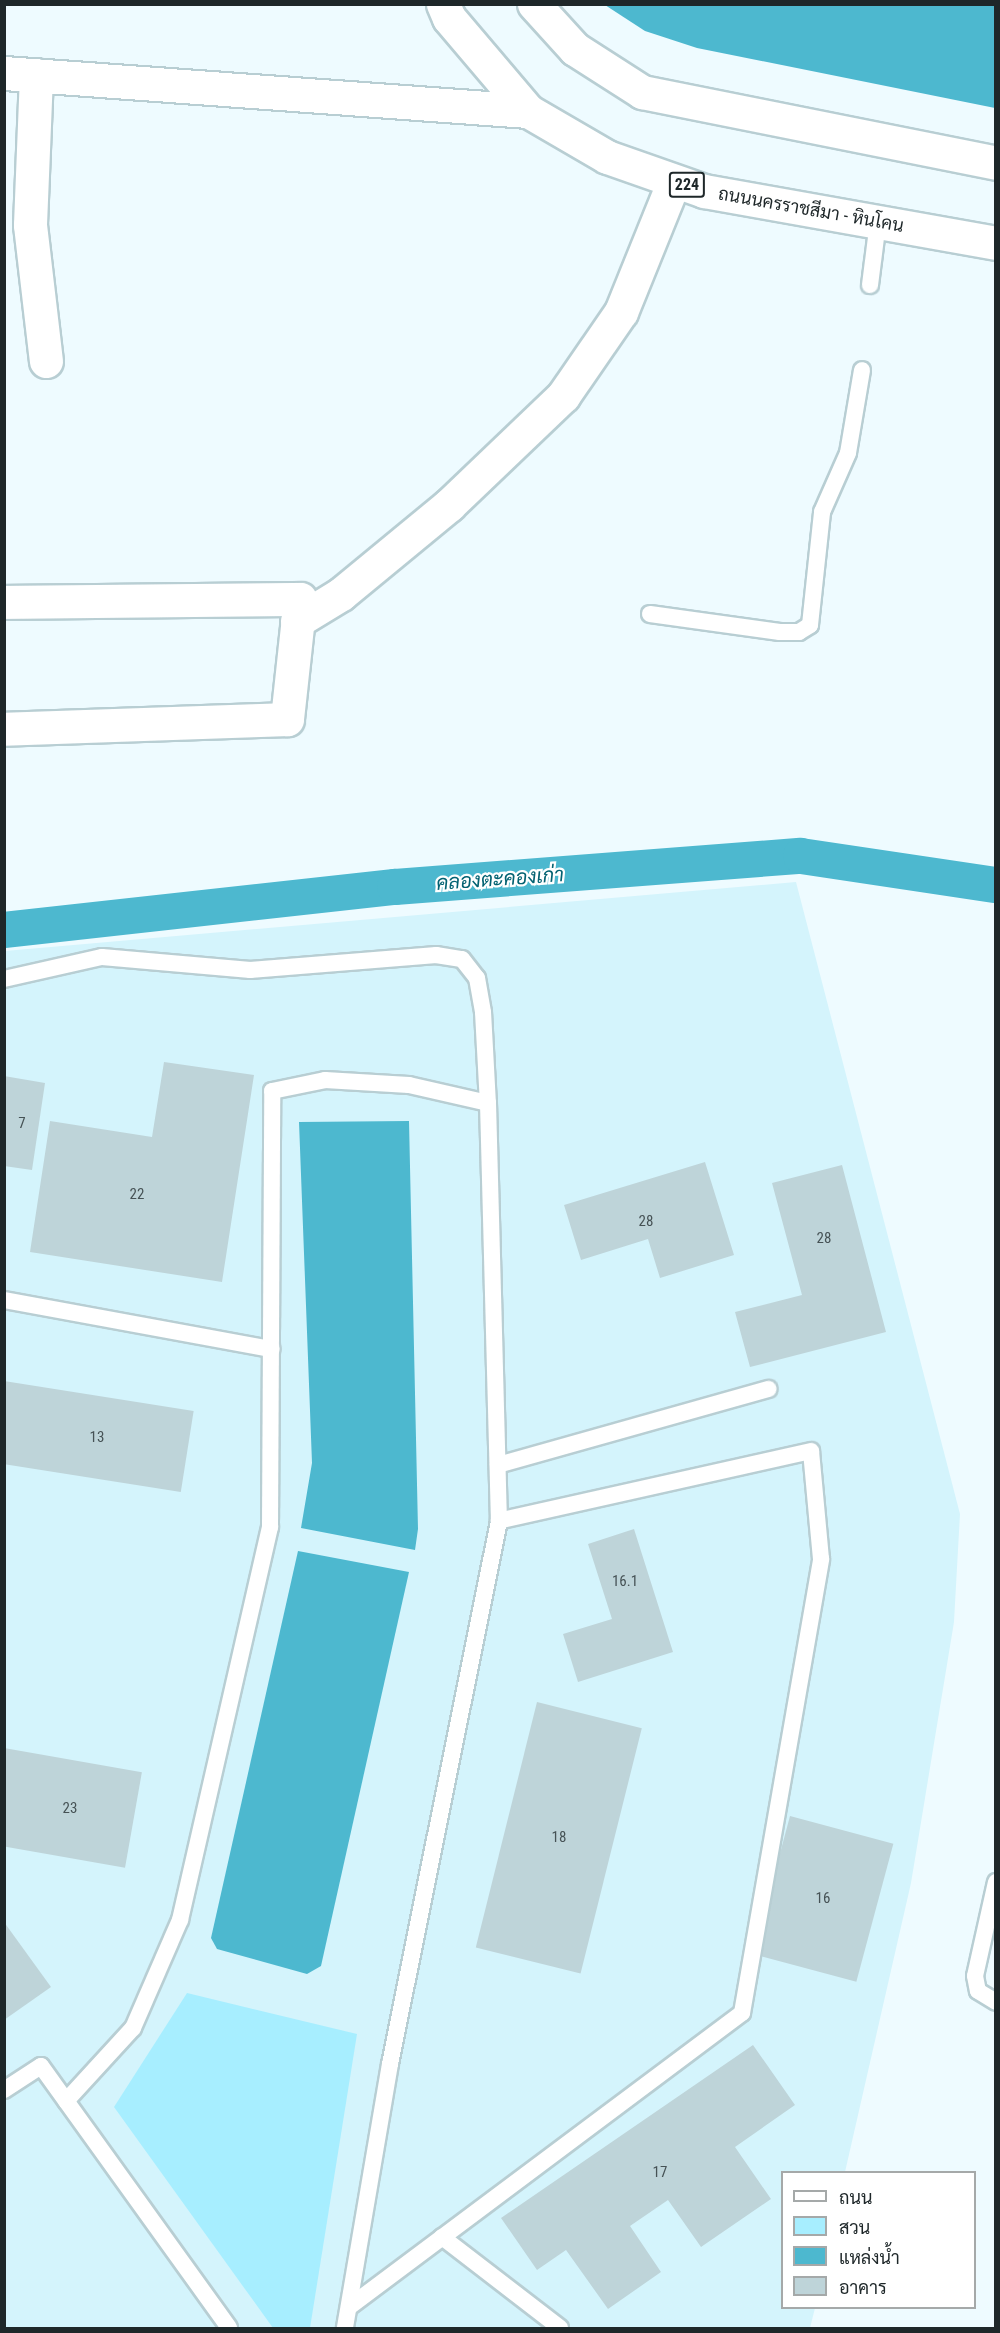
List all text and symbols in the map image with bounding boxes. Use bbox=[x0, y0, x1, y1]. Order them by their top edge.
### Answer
road number: 224 bbox=[668, 172, 706, 198]
street label: ถนนนครราชสีมา - หินโคน bbox=[717, 183, 905, 237]
water label: คลองตะคองเก่า bbox=[436, 863, 564, 895]
house number: 7 bbox=[18, 1115, 26, 1133]
house number: 22 bbox=[130, 1186, 144, 1204]
house number: 28 bbox=[639, 1213, 653, 1231]
house number: 28 bbox=[817, 1230, 831, 1248]
house number: 13 bbox=[90, 1429, 104, 1447]
house number: 16.1 bbox=[612, 1573, 638, 1591]
house number: 23 bbox=[63, 1800, 77, 1818]
house number: 18 bbox=[552, 1829, 566, 1847]
house number: 16 bbox=[816, 1890, 830, 1908]
house number: 17 bbox=[653, 2164, 667, 2182]
legend bbox=[781, 2171, 976, 2309]
text: ถนน bbox=[839, 2187, 872, 2208]
text: สวน bbox=[839, 2217, 870, 2238]
text: แหล่งน้ำ bbox=[839, 2247, 900, 2268]
text: อาคาร bbox=[839, 2277, 887, 2298]

